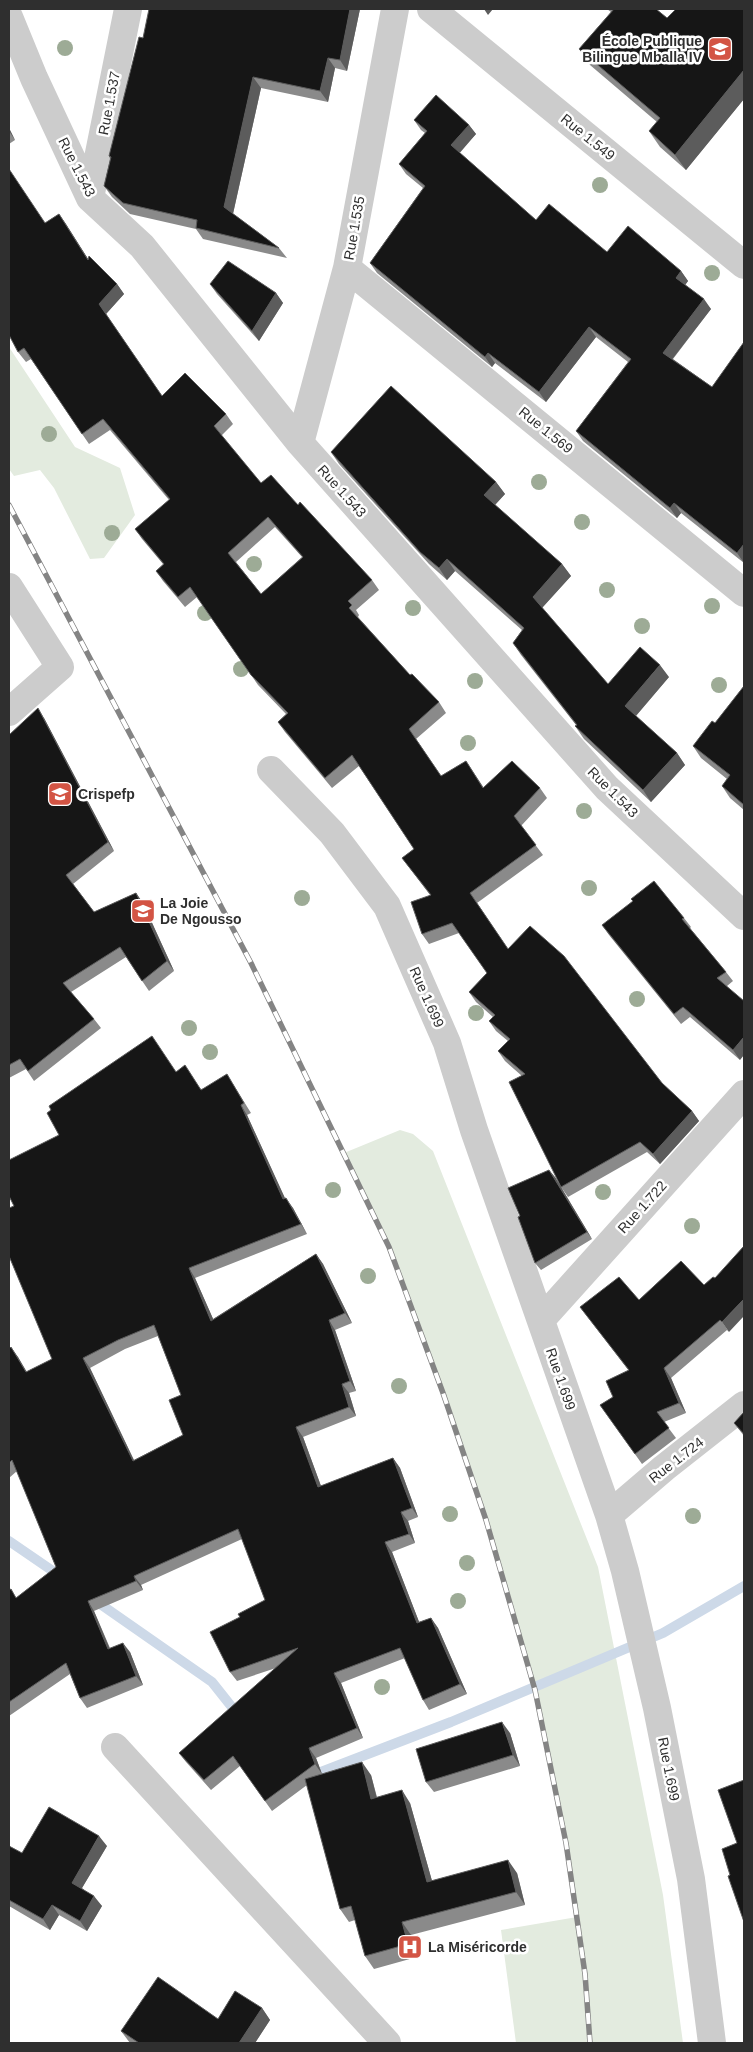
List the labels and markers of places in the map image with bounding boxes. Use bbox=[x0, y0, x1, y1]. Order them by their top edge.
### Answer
place label: École Publique Bilingue Mballa IV bbox=[582, 33, 703, 65]
school or university icon: École Publique Bilingue Mballa IV bbox=[707, 36, 733, 62]
school or university icon: Crispefp bbox=[47, 781, 73, 807]
place label: Crispefp bbox=[78, 786, 135, 802]
place label: La Joie De Ngousso bbox=[160, 895, 242, 927]
school or university icon: La Joie De Ngousso bbox=[130, 898, 156, 924]
hospital icon: La Miséricorde bbox=[397, 1934, 423, 1960]
place label: La Miséricorde bbox=[428, 1939, 527, 1955]

